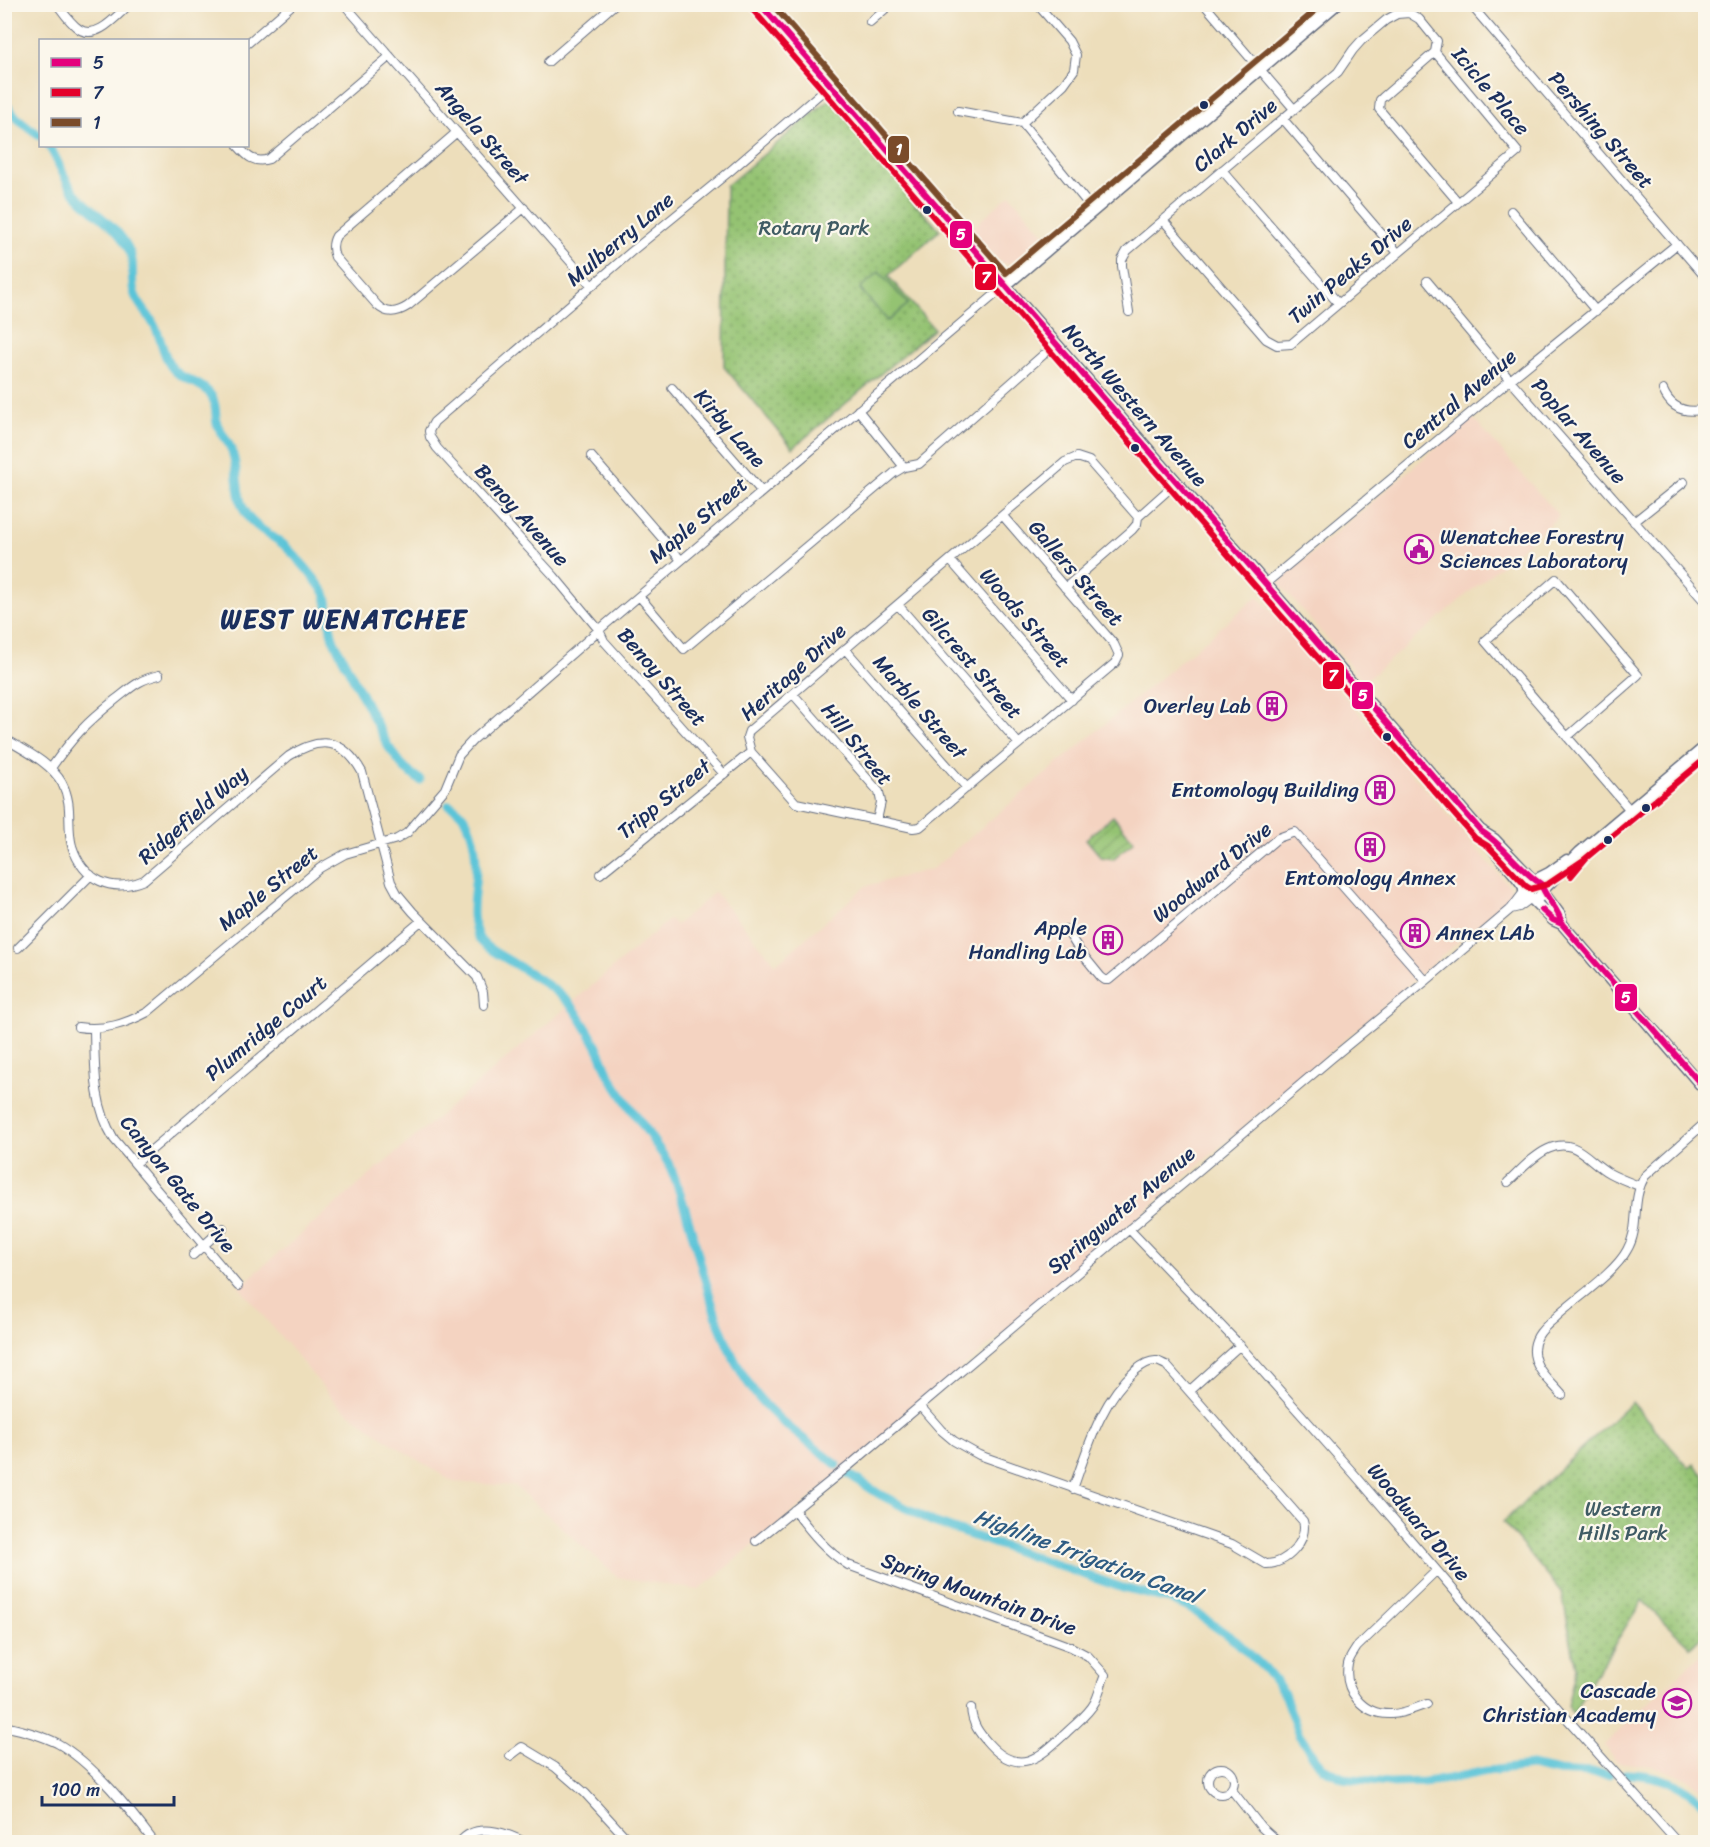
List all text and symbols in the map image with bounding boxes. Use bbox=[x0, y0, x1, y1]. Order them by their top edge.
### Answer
street label: Icicle Place bbox=[1441, 37, 1540, 145]
legend bbox=[39, 39, 249, 147]
text: 5 bbox=[93, 47, 104, 79]
street label: Pershing Street bbox=[1538, 62, 1664, 198]
street label: Angela Street bbox=[425, 71, 540, 195]
text: 7 bbox=[93, 77, 105, 109]
street label: Clark Drive bbox=[1184, 88, 1286, 182]
unlabelled marker bbox=[1198, 99, 1210, 111]
text: 1 bbox=[93, 107, 101, 139]
line badge: 1 bbox=[887, 135, 910, 164]
text: 1 bbox=[896, 135, 903, 164]
street label: Mulberry Lane bbox=[557, 182, 683, 296]
unlabelled marker bbox=[921, 204, 933, 216]
street label: Twin Peaks Drive bbox=[1279, 206, 1421, 334]
park label: Rotary Park bbox=[758, 209, 870, 247]
line badge: 5 bbox=[949, 220, 973, 249]
text: 5 bbox=[956, 220, 966, 249]
line badge: 7 bbox=[974, 263, 997, 291]
text: 7 bbox=[981, 263, 992, 292]
street label: North Western Avenue bbox=[1052, 314, 1218, 496]
street label: Central Avenue bbox=[1392, 339, 1526, 459]
street label: Poplar Avenue bbox=[1521, 369, 1637, 493]
street label: Kirby Lane bbox=[684, 379, 776, 477]
unlabelled marker bbox=[1129, 442, 1141, 454]
street label: Benoy Avenue bbox=[465, 454, 580, 576]
street label: Maple Street bbox=[639, 466, 757, 574]
street label: Gallers Street bbox=[1018, 511, 1134, 635]
place label: Wenatchee Forestry Sciences Laboratory bbox=[1440, 518, 1628, 580]
public building icon: Wenatchee Forestry Sciences Laboratory bbox=[1403, 533, 1435, 565]
street label: Woods Street bbox=[970, 558, 1080, 678]
district label: WEST WENATCHEE bbox=[220, 595, 468, 643]
street label: Gilcrest Street bbox=[912, 598, 1032, 728]
street label: Heritage Drive bbox=[731, 613, 855, 731]
street label: Benoy Street bbox=[607, 618, 717, 736]
street label: Marble Street bbox=[863, 645, 978, 770]
line badge: 7 bbox=[1322, 661, 1345, 690]
text: 7 bbox=[1328, 661, 1339, 690]
line badge: 5 bbox=[1351, 681, 1374, 710]
text: 5 bbox=[1358, 681, 1368, 710]
place label: Overley Lab bbox=[1144, 687, 1251, 725]
building icon: Overley Lab bbox=[1256, 690, 1288, 722]
street label: Hill Street bbox=[811, 694, 903, 794]
unlabelled marker bbox=[1381, 731, 1393, 743]
street label: Tripp Street bbox=[608, 748, 721, 849]
street label: Ridgefield Way bbox=[129, 756, 257, 874]
place label: Entomology Building bbox=[1171, 771, 1359, 809]
building icon: Entomology Building bbox=[1364, 774, 1396, 806]
unlabelled marker bbox=[1640, 802, 1652, 814]
street label: Woodward Drive bbox=[1143, 811, 1281, 933]
building icon: Entomology Annex bbox=[1354, 831, 1386, 863]
unlabelled marker bbox=[1602, 834, 1614, 846]
street label: Maple Street bbox=[209, 835, 327, 941]
place label: Entomology Annex bbox=[1285, 859, 1456, 897]
place label: Apple Handling Lab bbox=[969, 909, 1087, 971]
place label: Annex LAb bbox=[1435, 914, 1535, 952]
building icon: Annex LAb bbox=[1399, 917, 1431, 949]
building icon: Apple Handling Lab bbox=[1092, 924, 1124, 956]
street label: Plumridge Court bbox=[196, 965, 336, 1091]
line badge: 5 bbox=[1614, 983, 1638, 1012]
text: 5 bbox=[1621, 983, 1631, 1012]
street label: Canyon Gate Drive bbox=[110, 1106, 246, 1262]
street label: Springwater Avenue bbox=[1038, 1136, 1204, 1284]
street label: Woodward Drive bbox=[1357, 1454, 1481, 1590]
park label: Western Hills Park bbox=[1578, 1490, 1668, 1552]
water label: Highline Irrigation Canal bbox=[968, 1497, 1210, 1617]
street label: Spring Mountain Drive bbox=[876, 1541, 1082, 1647]
place label: Cascade Christian Academy bbox=[1483, 1672, 1656, 1734]
school or university icon: Cascade Christian Academy bbox=[1661, 1687, 1693, 1719]
scale bar bbox=[42, 1769, 174, 1807]
text: 100 m bbox=[51, 1774, 100, 1806]

